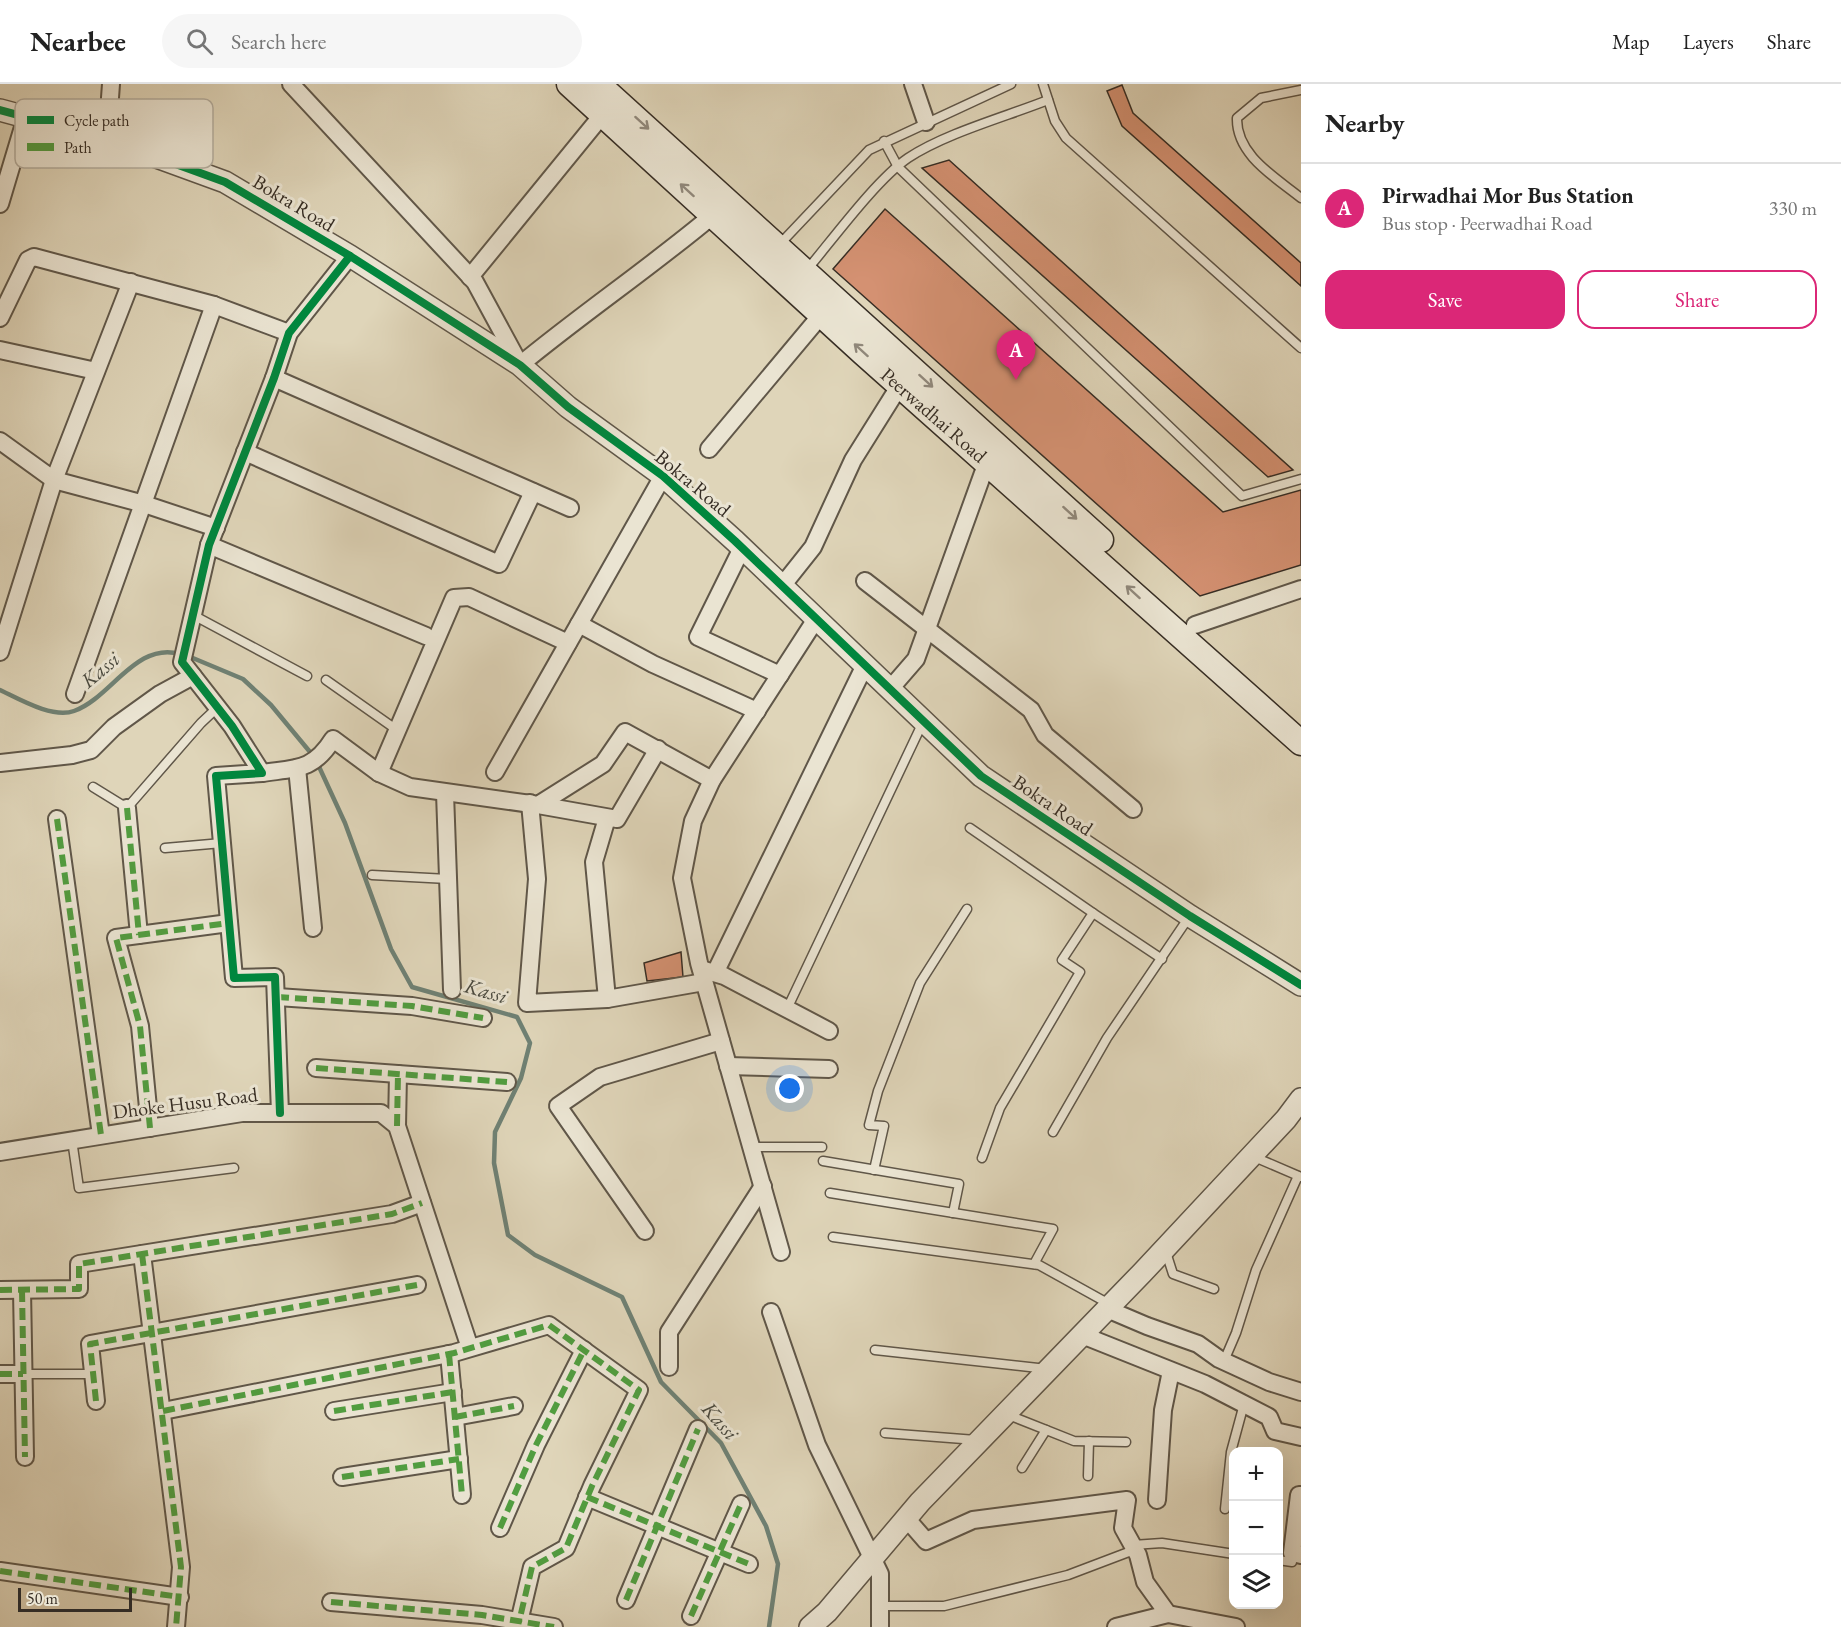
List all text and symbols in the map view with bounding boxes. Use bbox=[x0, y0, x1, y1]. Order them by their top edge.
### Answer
search box bbox=[162, 14, 582, 68]
text: Nearbee bbox=[30, 23, 126, 59]
icon: search bbox=[183, 25, 216, 58]
text: Search here bbox=[231, 27, 326, 56]
text: Map bbox=[1612, 28, 1650, 55]
text: Layers bbox=[1683, 28, 1734, 55]
text: Share bbox=[1767, 28, 1811, 55]
legend bbox=[15, 99, 213, 168]
text: Nearby bbox=[1325, 106, 1405, 140]
text: Cycle path bbox=[64, 110, 129, 131]
one-way arrow bbox=[634, 116, 649, 130]
text: Path bbox=[64, 137, 92, 158]
street label: Bokra Road bbox=[248, 168, 341, 238]
text: Pirwadhai Mor Bus Station bbox=[1382, 181, 1634, 210]
one-way arrow bbox=[680, 183, 695, 197]
text: A bbox=[1337, 195, 1352, 221]
text: 330 m bbox=[1769, 195, 1817, 221]
text: Bus stop · Peerwadhai Road bbox=[1382, 210, 1592, 236]
button: Save bbox=[1325, 270, 1565, 329]
button: Share bbox=[1577, 270, 1817, 329]
pin: A bbox=[996, 330, 1036, 380]
one-way arrow bbox=[854, 344, 869, 358]
street label: Peerwadhai Road bbox=[875, 362, 993, 469]
one-way arrow bbox=[918, 374, 933, 388]
street label: Bokra Road bbox=[650, 444, 737, 523]
one-way arrow bbox=[1062, 505, 1077, 519]
one-way arrow bbox=[1125, 584, 1140, 599]
water label: Kassi bbox=[74, 645, 125, 694]
street label: Bokra Road bbox=[1008, 769, 1099, 842]
water label: Kassi bbox=[461, 971, 511, 1010]
your location bbox=[775, 1074, 804, 1103]
street label: Dhoke Husu Road bbox=[111, 1081, 260, 1125]
water label: Kassi bbox=[696, 1395, 745, 1446]
map controls bbox=[1229, 1447, 1283, 1609]
button: + bbox=[1229, 1447, 1283, 1501]
button: − bbox=[1229, 1501, 1283, 1555]
button: layers bbox=[1229, 1555, 1283, 1609]
scale bar bbox=[18, 1585, 132, 1612]
text: 50 m bbox=[27, 1588, 58, 1609]

